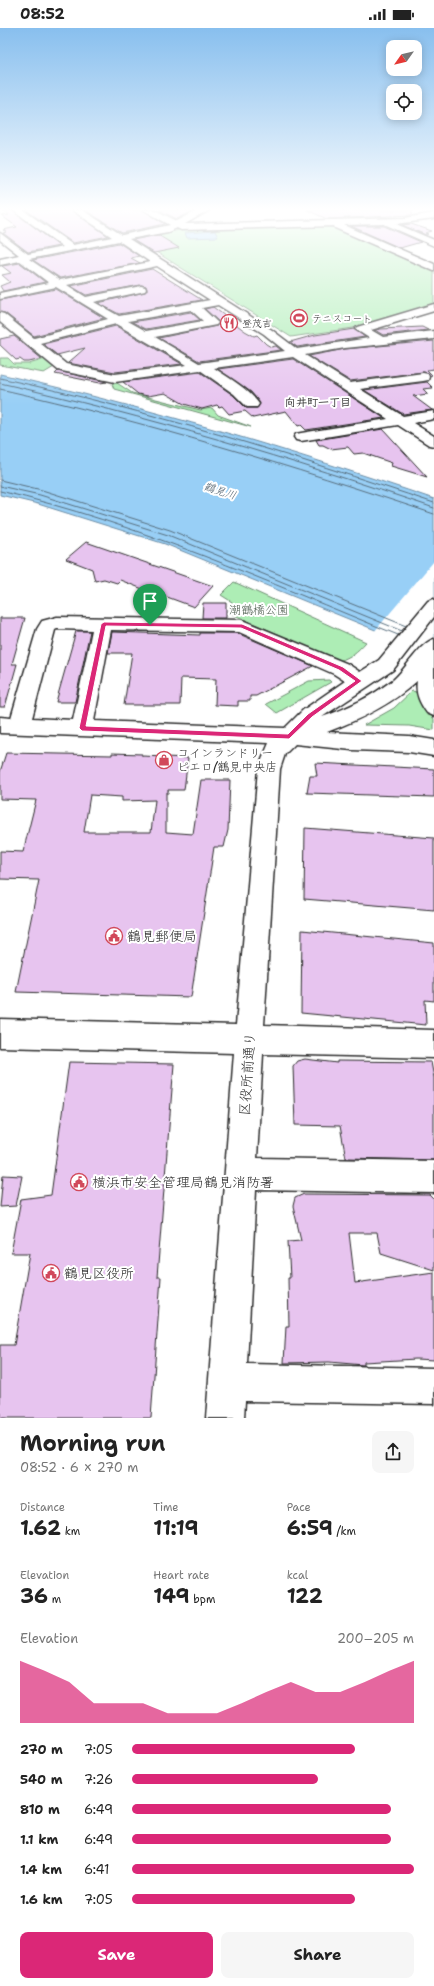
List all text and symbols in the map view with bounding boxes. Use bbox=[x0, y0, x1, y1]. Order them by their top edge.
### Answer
text: 08:52 bbox=[20, 4, 65, 24]
north arrow bbox=[386, 40, 422, 76]
map controls bbox=[386, 40, 422, 120]
button: locate bbox=[386, 84, 422, 120]
sports icon: テニスコート bbox=[289, 308, 309, 328]
place label: テニスコート bbox=[312, 312, 372, 325]
restaurant icon: 登茂吉 bbox=[219, 313, 239, 333]
place label: 登茂吉 bbox=[242, 317, 272, 330]
district label: 向井町一丁目 bbox=[285, 395, 351, 410]
water label: 鶴見川 bbox=[202, 479, 238, 503]
pin bbox=[133, 584, 167, 625]
icon: arrive bbox=[139, 590, 161, 612]
park label: 潮鶴橋公園 bbox=[229, 602, 289, 618]
place label: コインランドリー ピエロ/鶴見中央店 bbox=[177, 745, 277, 775]
shop icon: コインランドリー ピエロ/鶴見中央店 bbox=[154, 750, 174, 770]
public building icon: 鶴見郵便局 bbox=[104, 926, 124, 946]
place label: 鶴見郵便局 bbox=[127, 927, 197, 945]
street label: 区役所前通り bbox=[235, 1031, 259, 1117]
public building icon: 横浜市安全管理局鶴見消防署 bbox=[69, 1172, 89, 1192]
place label: 横浜市安全管理局鶴見消防署 bbox=[92, 1173, 274, 1191]
public building icon: 鶴見区役所 bbox=[41, 1263, 61, 1283]
place label: 鶴見区役所 bbox=[64, 1264, 134, 1282]
text: Morning run bbox=[20, 1429, 165, 1458]
button: share bbox=[372, 1431, 414, 1473]
text: 08:52 · 6 × 270 m bbox=[20, 1459, 138, 1476]
text: Distance bbox=[20, 1500, 65, 1515]
text: Time bbox=[153, 1500, 179, 1515]
text: Pace bbox=[287, 1500, 311, 1515]
text: 1.62 bbox=[20, 1515, 61, 1541]
text: 11:19 bbox=[153, 1515, 198, 1541]
text: 6:59 bbox=[287, 1515, 333, 1541]
text: km bbox=[61, 1524, 80, 1539]
text: /km bbox=[333, 1524, 356, 1539]
text: Elevation bbox=[20, 1568, 69, 1583]
text: Heart rate bbox=[153, 1568, 209, 1583]
text: kcal bbox=[287, 1568, 308, 1583]
text: 36 bbox=[20, 1583, 48, 1609]
text: 149 bbox=[153, 1583, 189, 1609]
text: 122 bbox=[287, 1583, 323, 1609]
text: m bbox=[48, 1592, 61, 1607]
text: bpm bbox=[189, 1592, 215, 1607]
text: Elevation bbox=[20, 1630, 78, 1647]
text: 200–205 m bbox=[337, 1630, 414, 1647]
text: 270 m bbox=[20, 1741, 63, 1758]
text: 7:05 bbox=[84, 1741, 113, 1758]
text: 540 m bbox=[20, 1771, 63, 1788]
text: 7:26 bbox=[84, 1771, 113, 1788]
text: 810 m bbox=[20, 1801, 60, 1818]
text: 6:49 bbox=[84, 1801, 113, 1818]
text: 1.1 km bbox=[20, 1831, 58, 1848]
text: 6:49 bbox=[84, 1831, 113, 1848]
text: 1.4 km bbox=[20, 1861, 62, 1878]
text: 6:41 bbox=[84, 1861, 109, 1878]
text: 1.6 km bbox=[20, 1891, 63, 1908]
text: 7:05 bbox=[84, 1891, 113, 1908]
button: Save bbox=[20, 1932, 213, 1978]
button: Share bbox=[221, 1932, 414, 1978]

